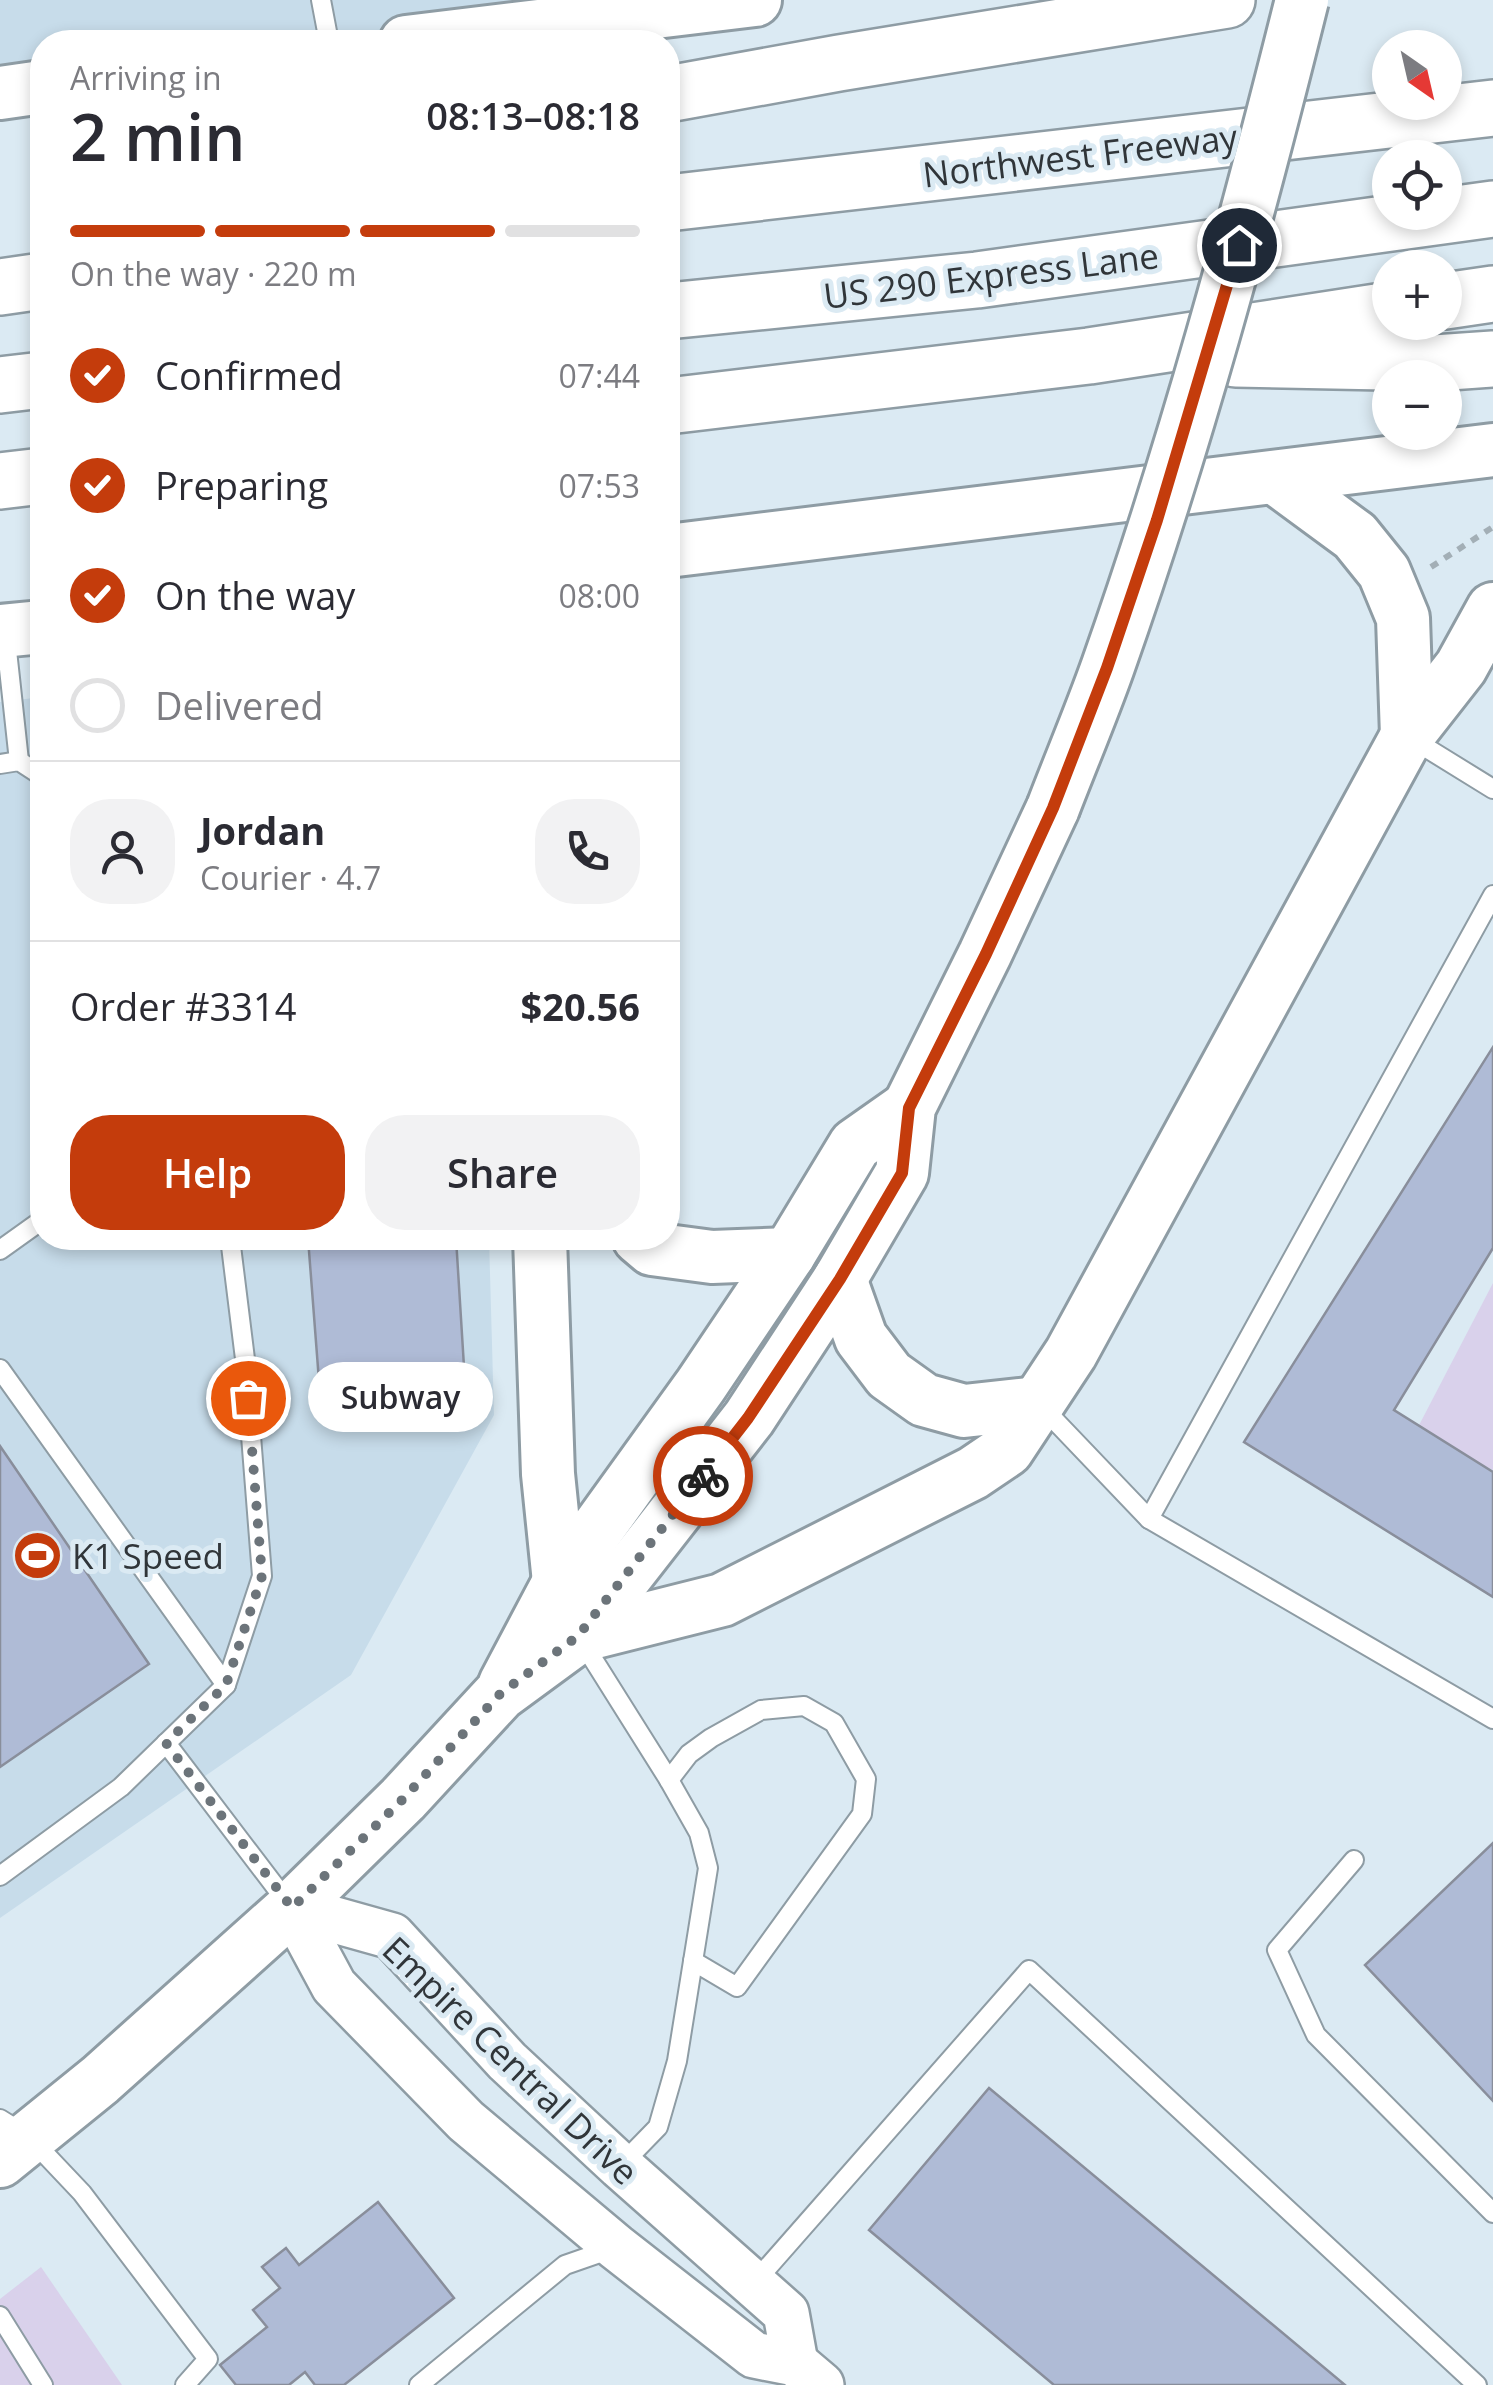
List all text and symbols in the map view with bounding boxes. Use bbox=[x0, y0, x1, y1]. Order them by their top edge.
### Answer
north arrow bbox=[1372, 30, 1462, 120]
map controls bbox=[1372, 30, 1462, 450]
text: Arriving in bbox=[70, 56, 222, 99]
text: 08:13–08:18 bbox=[426, 89, 640, 141]
text: 2 min bbox=[70, 92, 245, 180]
street label: Northwest Freeway bbox=[920, 112, 1240, 198]
button: locate bbox=[1372, 140, 1462, 230]
pin bbox=[1197, 203, 1282, 288]
icon: home bbox=[1212, 218, 1267, 273]
street label: US 290 Express Lane bbox=[821, 231, 1161, 319]
button: + bbox=[1372, 250, 1462, 340]
text: On the way · 220 m bbox=[70, 252, 357, 295]
icon: check bbox=[70, 348, 125, 403]
text: Confirmed bbox=[155, 349, 343, 401]
text: 07:44 bbox=[558, 354, 640, 397]
button: − bbox=[1372, 360, 1462, 450]
icon: check bbox=[70, 458, 125, 513]
text: Preparing bbox=[155, 459, 328, 511]
text: 07:53 bbox=[558, 464, 640, 507]
icon: check bbox=[70, 568, 125, 623]
text: On the way bbox=[155, 569, 355, 621]
text: 08:00 bbox=[558, 574, 640, 617]
text: Delivered bbox=[155, 679, 324, 731]
button: person bbox=[70, 799, 175, 904]
button: phone bbox=[535, 799, 640, 904]
text: Jordan bbox=[200, 804, 325, 856]
text: Courier · 4.7 bbox=[200, 856, 381, 899]
text: Order #3314 bbox=[70, 980, 297, 1032]
text: $20.56 bbox=[521, 980, 640, 1032]
button: Help bbox=[70, 1115, 345, 1230]
button: Share bbox=[365, 1115, 640, 1230]
pin bbox=[206, 1356, 291, 1441]
callout: Subway bbox=[308, 1363, 493, 1433]
icon: bag bbox=[221, 1371, 276, 1426]
text: Subway bbox=[341, 1375, 460, 1418]
courier bbox=[653, 1426, 753, 1526]
icon: bike bbox=[676, 1449, 731, 1504]
sports icon: K1 Speed bbox=[11, 1529, 63, 1581]
place label: K1 Speed bbox=[72, 1532, 224, 1579]
street label: Empire Central Drive bbox=[373, 1926, 649, 2194]

